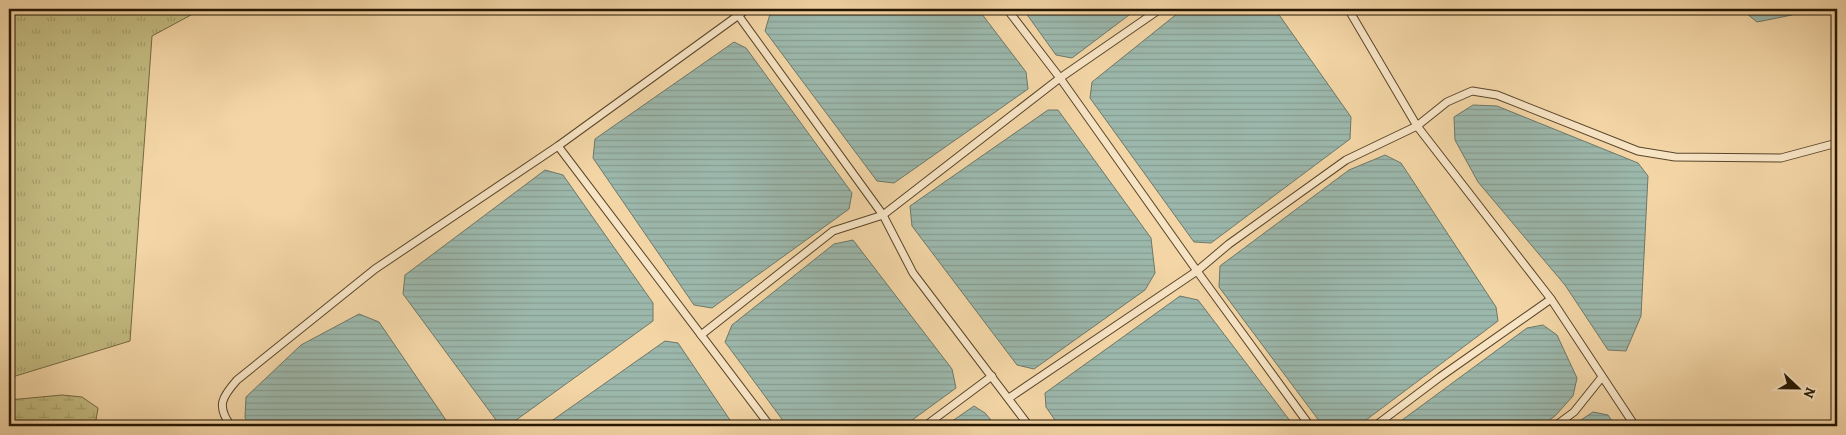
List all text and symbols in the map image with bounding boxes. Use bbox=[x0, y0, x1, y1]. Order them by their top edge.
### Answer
north arrow bbox=[1774, 362, 1824, 412]
text: N bbox=[1799, 384, 1820, 401]

